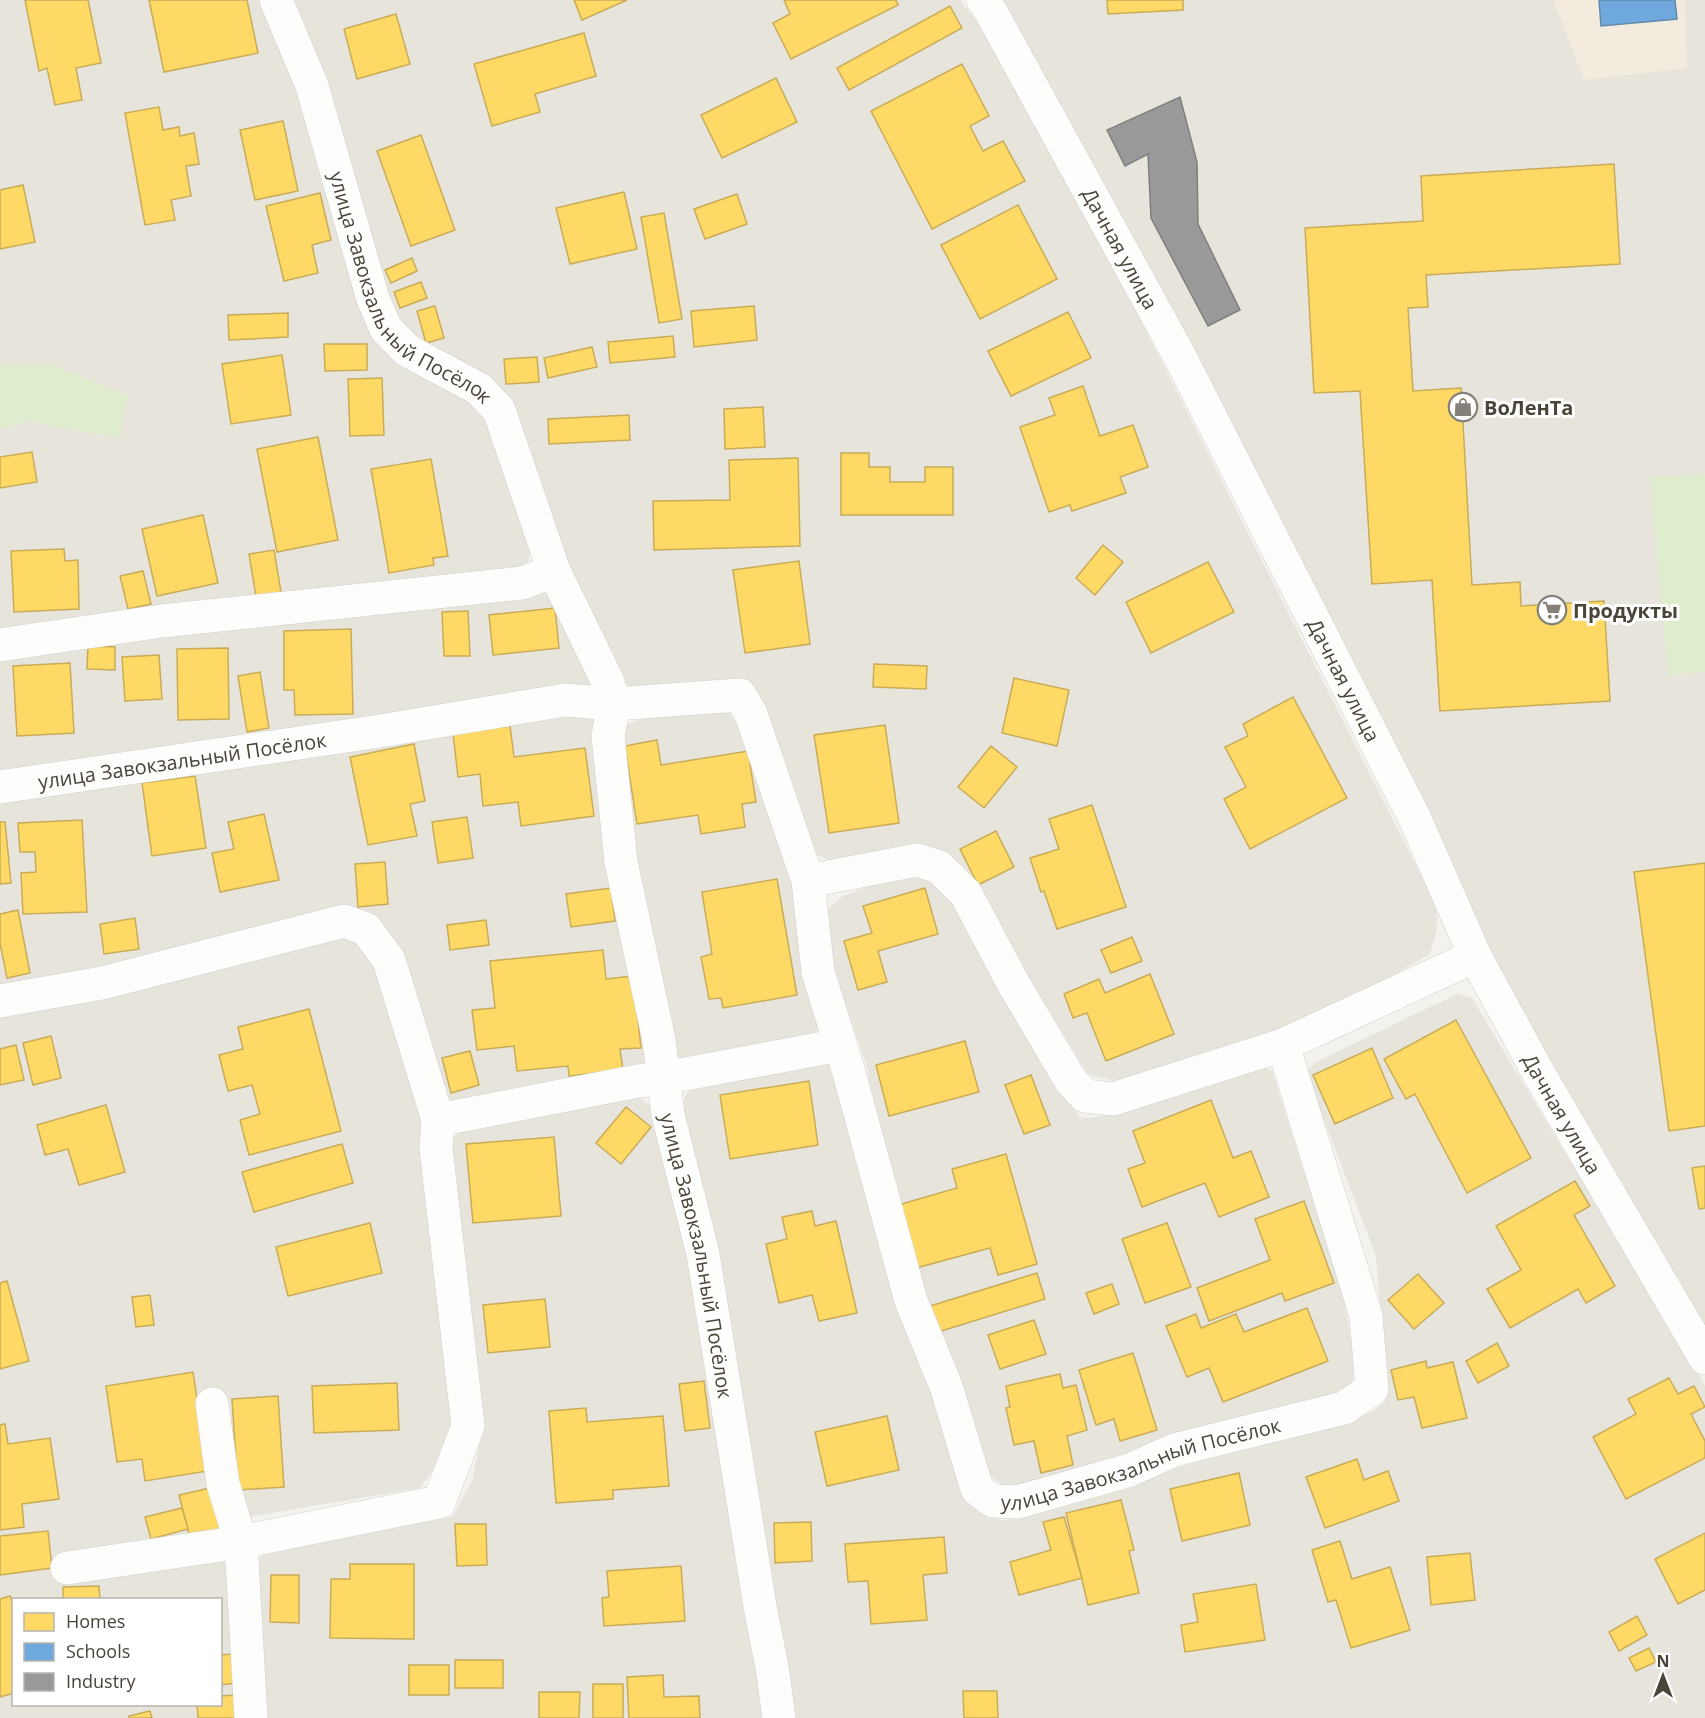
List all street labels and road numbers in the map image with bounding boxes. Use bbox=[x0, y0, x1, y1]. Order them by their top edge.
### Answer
street label: улица Завокзальный Посёлок bbox=[324, 168, 499, 409]
street label: Дачная улица bbox=[1076, 183, 1165, 314]
street label: Дачная улица bbox=[1302, 614, 1387, 746]
street label: улица Завокзальный Посёлок bbox=[36, 726, 329, 795]
street label: Дачная улица bbox=[1517, 1049, 1608, 1179]
street label: улица Завокзальный Посёлок bbox=[654, 1110, 740, 1401]
street label: улица Завокзальный Посёлок bbox=[1000, 1411, 1284, 1516]

